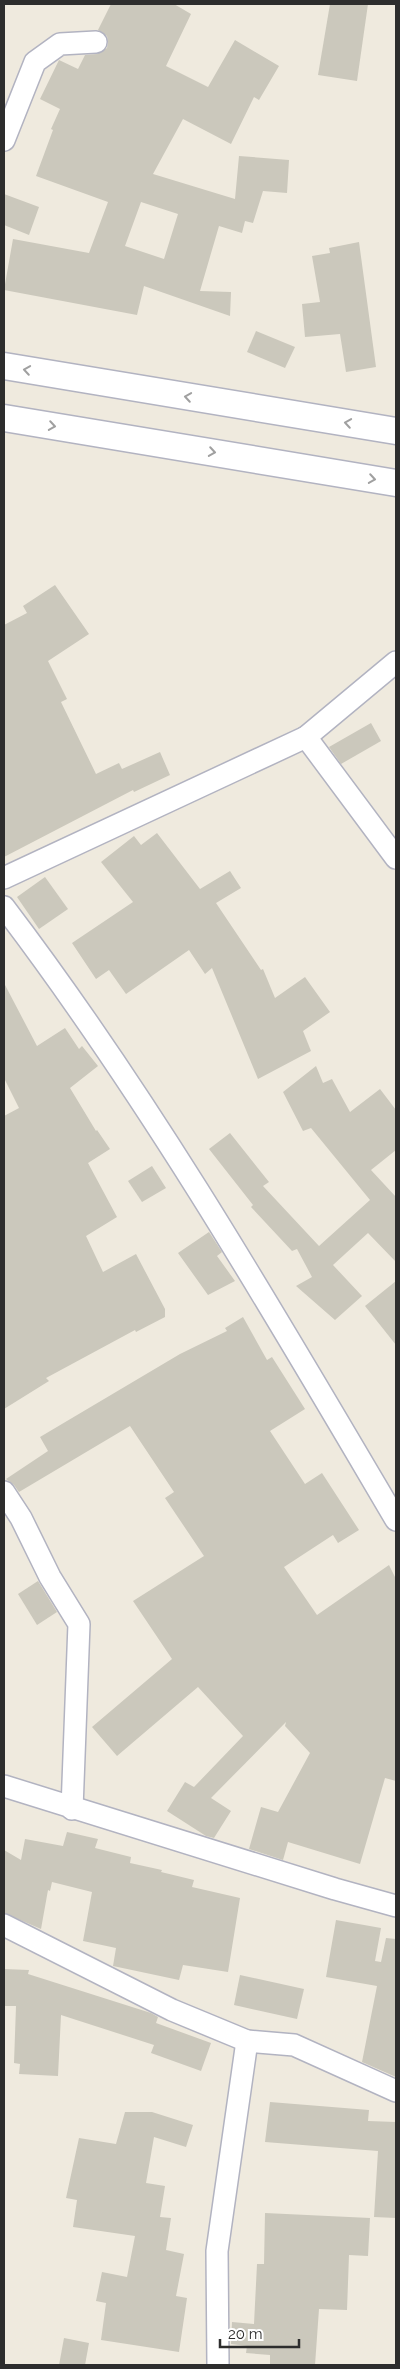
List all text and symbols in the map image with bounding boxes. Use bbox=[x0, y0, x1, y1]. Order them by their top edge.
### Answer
one-way arrow bbox=[23, 366, 32, 376]
one-way arrow bbox=[183, 392, 192, 402]
one-way arrow bbox=[344, 418, 353, 428]
one-way arrow bbox=[47, 420, 56, 430]
one-way arrow bbox=[208, 447, 217, 457]
one-way arrow bbox=[369, 473, 377, 484]
scale bar bbox=[220, 2316, 299, 2348]
text: 20 m bbox=[228, 2325, 263, 2343]

